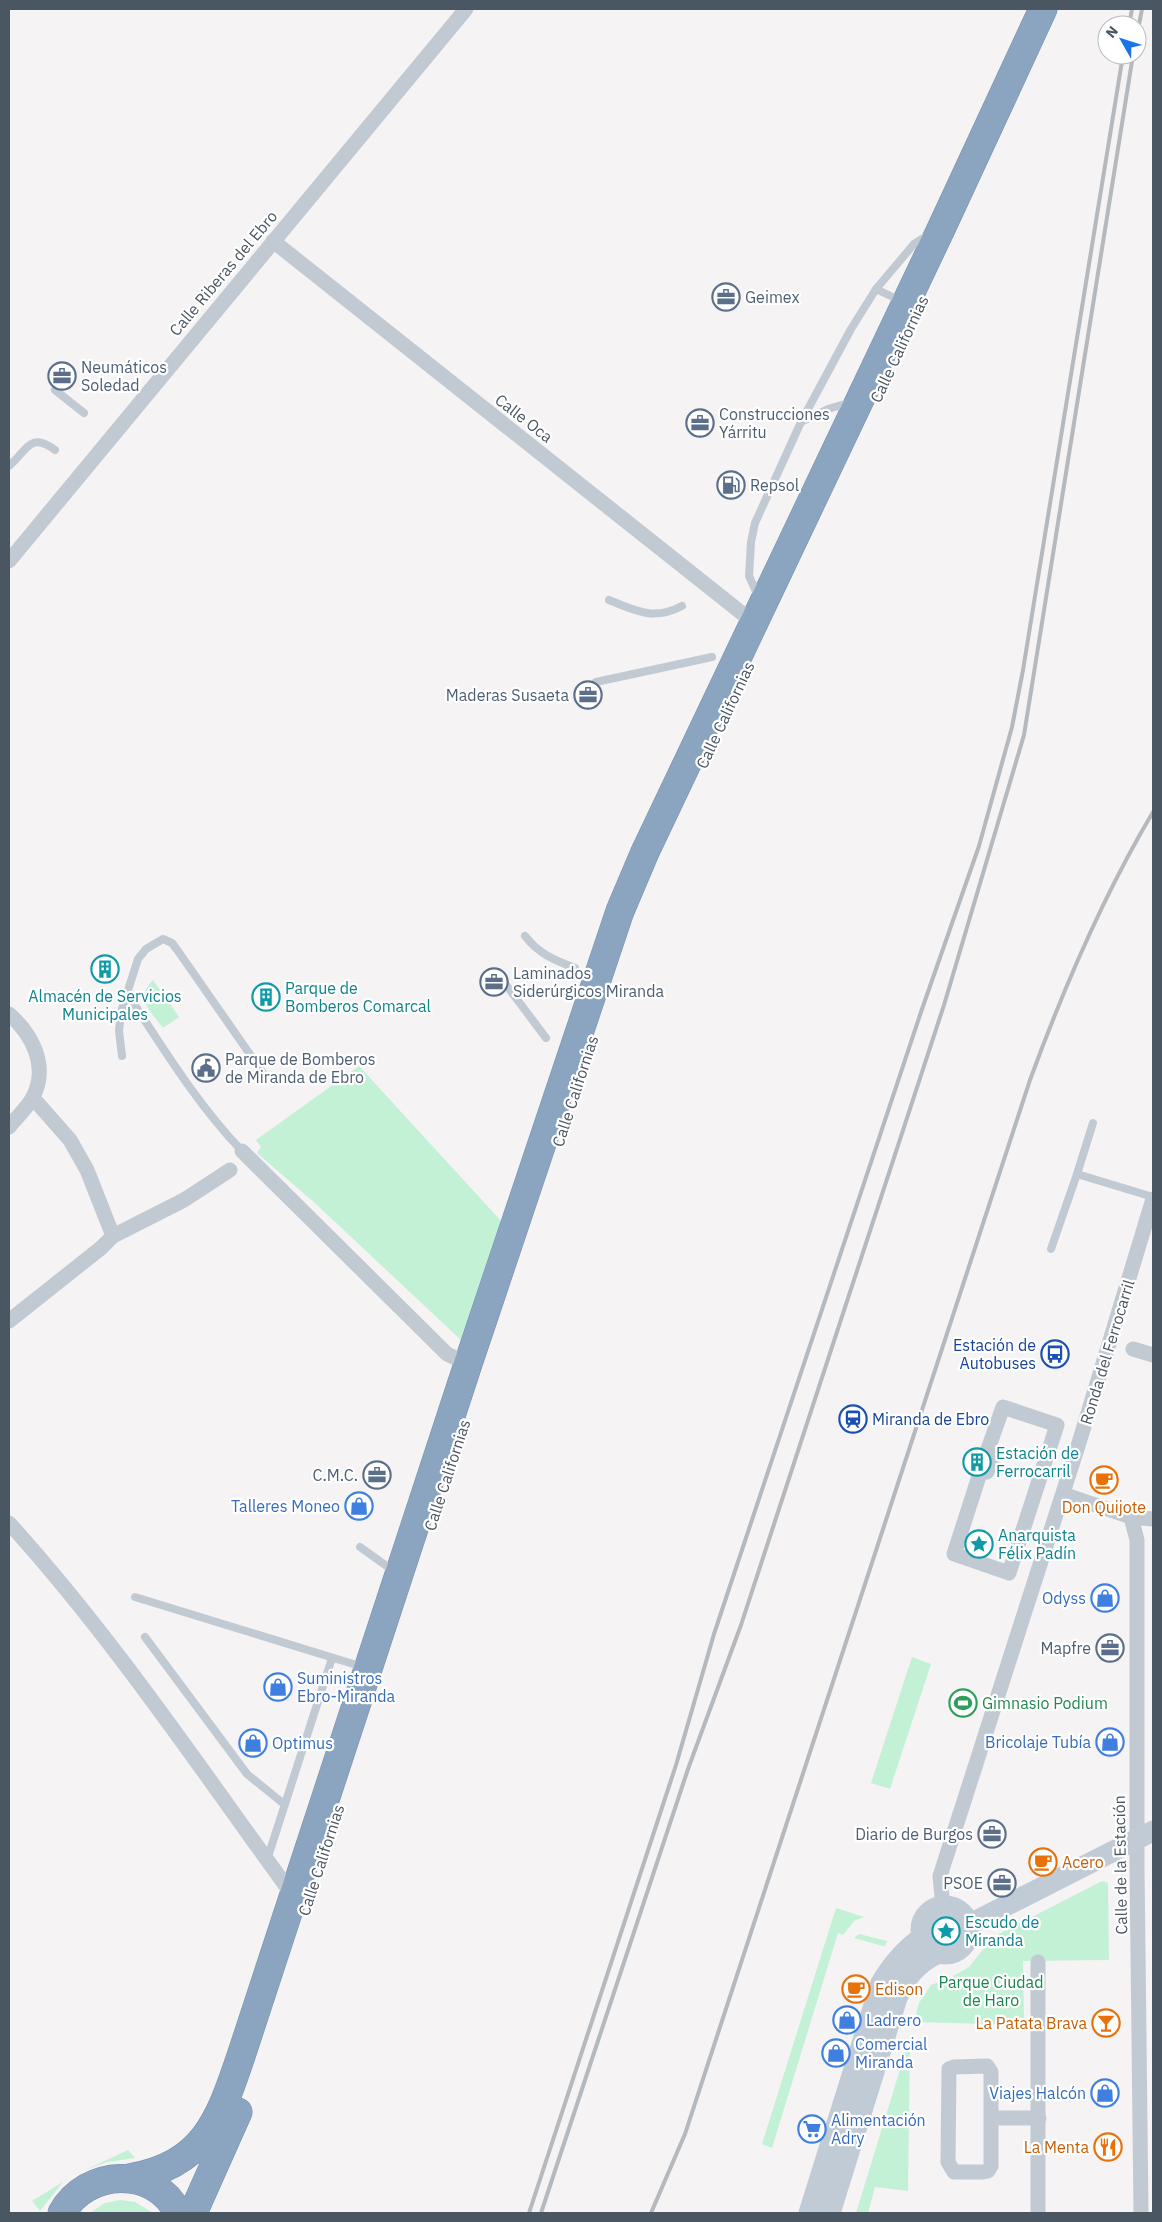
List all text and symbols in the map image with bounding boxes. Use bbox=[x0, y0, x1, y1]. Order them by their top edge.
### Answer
north arrow bbox=[1097, 15, 1147, 65]
text: N bbox=[1102, 22, 1122, 41]
street label: Calle Riberas del Ebro bbox=[165, 206, 281, 340]
office icon: Geimex bbox=[711, 282, 741, 312]
place label: Geimex bbox=[745, 287, 800, 307]
street label: Calle Californias bbox=[865, 292, 933, 406]
place label: Neumáticos Soledad bbox=[81, 357, 167, 395]
office icon: Neumáticos Soledad bbox=[47, 361, 77, 391]
street label: Calle Oca bbox=[491, 389, 557, 447]
place label: Construcciones Yárritu bbox=[719, 404, 830, 442]
office icon: Construcciones Yárritu bbox=[685, 408, 715, 438]
fuel station icon: Repsol bbox=[716, 470, 746, 500]
place label: Repsol bbox=[750, 475, 799, 495]
street label: Calle Californias bbox=[691, 658, 759, 772]
office icon: Maderas Susaeta bbox=[573, 680, 603, 710]
place label: Maderas Susaeta bbox=[446, 685, 569, 705]
building icon: Almacén de Servicios Municipales bbox=[90, 954, 120, 984]
place label: Laminados Siderúrgicos Miranda bbox=[513, 963, 664, 1001]
office icon: Laminados Siderúrgicos Miranda bbox=[479, 967, 509, 997]
place label: Parque de Bomberos Comarcal bbox=[285, 978, 431, 1016]
building icon: Parque de Bomberos Comarcal bbox=[251, 982, 281, 1012]
place label: Almacén de Servicios Municipales bbox=[28, 986, 182, 1024]
street label: Calle Californias bbox=[548, 1033, 602, 1149]
place label: Parque de Bomberos de Miranda de Ebro bbox=[225, 1049, 376, 1087]
public building icon: Parque de Bomberos de Miranda de Ebro bbox=[191, 1053, 221, 1083]
street label: Ronda del Ferrocarril bbox=[1075, 1277, 1139, 1427]
place label: Estación de Autobuses bbox=[953, 1335, 1036, 1373]
bus stop icon: Estación de Autobuses bbox=[1040, 1339, 1070, 1369]
station icon: Miranda de Ebro bbox=[838, 1404, 868, 1434]
place label: Miranda de Ebro bbox=[872, 1409, 989, 1429]
street label: Calle Californias bbox=[420, 1417, 474, 1533]
place label: Estación de Ferrocarril bbox=[996, 1443, 1079, 1481]
building icon: Estación de Ferrocarril bbox=[962, 1447, 992, 1477]
office icon: C.M.C. bbox=[362, 1460, 392, 1490]
place label: C.M.C. bbox=[313, 1465, 358, 1485]
cafe icon: Don Quijote bbox=[1089, 1465, 1119, 1495]
shop icon: Talleres Moneo bbox=[344, 1491, 374, 1521]
place label: Talleres Moneo bbox=[231, 1496, 340, 1516]
place label: Don Quijote bbox=[1062, 1497, 1146, 1517]
place label: Anarquista Félix Padín bbox=[998, 1525, 1076, 1563]
place icon: Anarquista Félix Padín bbox=[964, 1529, 994, 1559]
shop icon: Odyss bbox=[1090, 1583, 1120, 1613]
place label: Odyss bbox=[1042, 1588, 1086, 1608]
office icon: Mapfre bbox=[1095, 1633, 1125, 1663]
place label: Mapfre bbox=[1041, 1638, 1091, 1658]
place label: Suministros Ebro-Miranda bbox=[297, 1668, 396, 1706]
shop icon: Suministros Ebro-Miranda bbox=[263, 1672, 293, 1702]
sports icon: Gimnasio Podium bbox=[948, 1688, 978, 1718]
place label: Gimnasio Podium bbox=[982, 1693, 1108, 1713]
shop icon: Bricolaje Tubía bbox=[1095, 1727, 1125, 1757]
shop icon: Optimus bbox=[238, 1728, 268, 1758]
place label: Bricolaje Tubía bbox=[985, 1732, 1091, 1752]
place label: Optimus bbox=[272, 1733, 333, 1753]
street label: Calle de la Estación bbox=[1109, 1795, 1131, 1935]
street label: Calle Californias bbox=[294, 1802, 348, 1918]
office icon: Diario de Burgos bbox=[977, 1819, 1007, 1849]
place label: Diario de Burgos bbox=[855, 1824, 973, 1844]
cafe icon: Acero bbox=[1028, 1847, 1058, 1877]
place label: Acero bbox=[1062, 1852, 1104, 1872]
office icon: PSOE bbox=[987, 1868, 1017, 1898]
place label: PSOE bbox=[943, 1873, 983, 1893]
place label: Escudo de Miranda bbox=[965, 1912, 1040, 1950]
place icon: Escudo de Miranda bbox=[931, 1916, 961, 1946]
park label: Parque Ciudad de Haro bbox=[939, 1972, 1043, 2010]
cafe icon: Edison bbox=[841, 1974, 871, 2004]
place label: Edison bbox=[875, 1979, 923, 1999]
shop icon: Ladrero bbox=[832, 2005, 862, 2035]
bar icon: La Patata Brava bbox=[1091, 2008, 1121, 2038]
place label: Ladrero bbox=[866, 2010, 921, 2030]
place label: La Patata Brava bbox=[976, 2013, 1087, 2033]
place label: Comercial Miranda bbox=[855, 2034, 927, 2072]
shop icon: Comercial Miranda bbox=[821, 2038, 851, 2068]
shop icon: Viajes Halcón bbox=[1090, 2078, 1120, 2108]
place label: Viajes Halcón bbox=[989, 2083, 1086, 2103]
place label: Alimentación Adry bbox=[831, 2110, 926, 2148]
supermarket icon: Alimentación Adry bbox=[797, 2114, 827, 2144]
restaurant icon: La Menta bbox=[1093, 2132, 1123, 2162]
place label: La Menta bbox=[1024, 2137, 1089, 2157]

